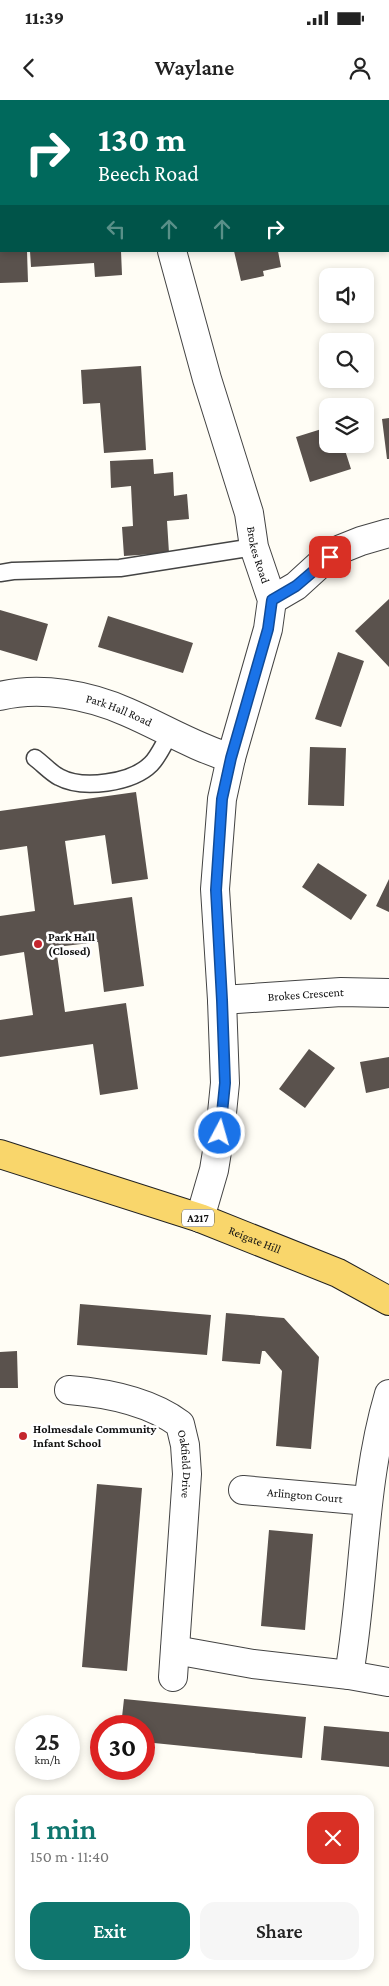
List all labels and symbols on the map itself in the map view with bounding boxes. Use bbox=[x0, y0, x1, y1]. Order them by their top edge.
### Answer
street label: Brokes Road bbox=[244, 525, 273, 586]
pin bbox=[309, 536, 351, 578]
street label: Park Hall Road bbox=[85, 691, 155, 730]
place label: Park Hall (Closed) bbox=[48, 930, 95, 958]
marker: Park Hall (Closed) bbox=[32, 938, 44, 950]
street label: Brokes Crescent bbox=[267, 985, 345, 1004]
position arrow bbox=[193, 1106, 245, 1158]
road number: A217 bbox=[182, 1210, 214, 1226]
street label: Reigate Hill bbox=[227, 1223, 283, 1257]
place label: Holmesdale Community Infant School bbox=[33, 1422, 157, 1450]
street label: Oakfield Drive bbox=[175, 1428, 194, 1499]
marker: Holmesdale Community Infant School bbox=[17, 1430, 29, 1442]
street label: Arlington Court bbox=[266, 1485, 344, 1506]
speed limit sign: 30 bbox=[90, 1715, 155, 1780]

